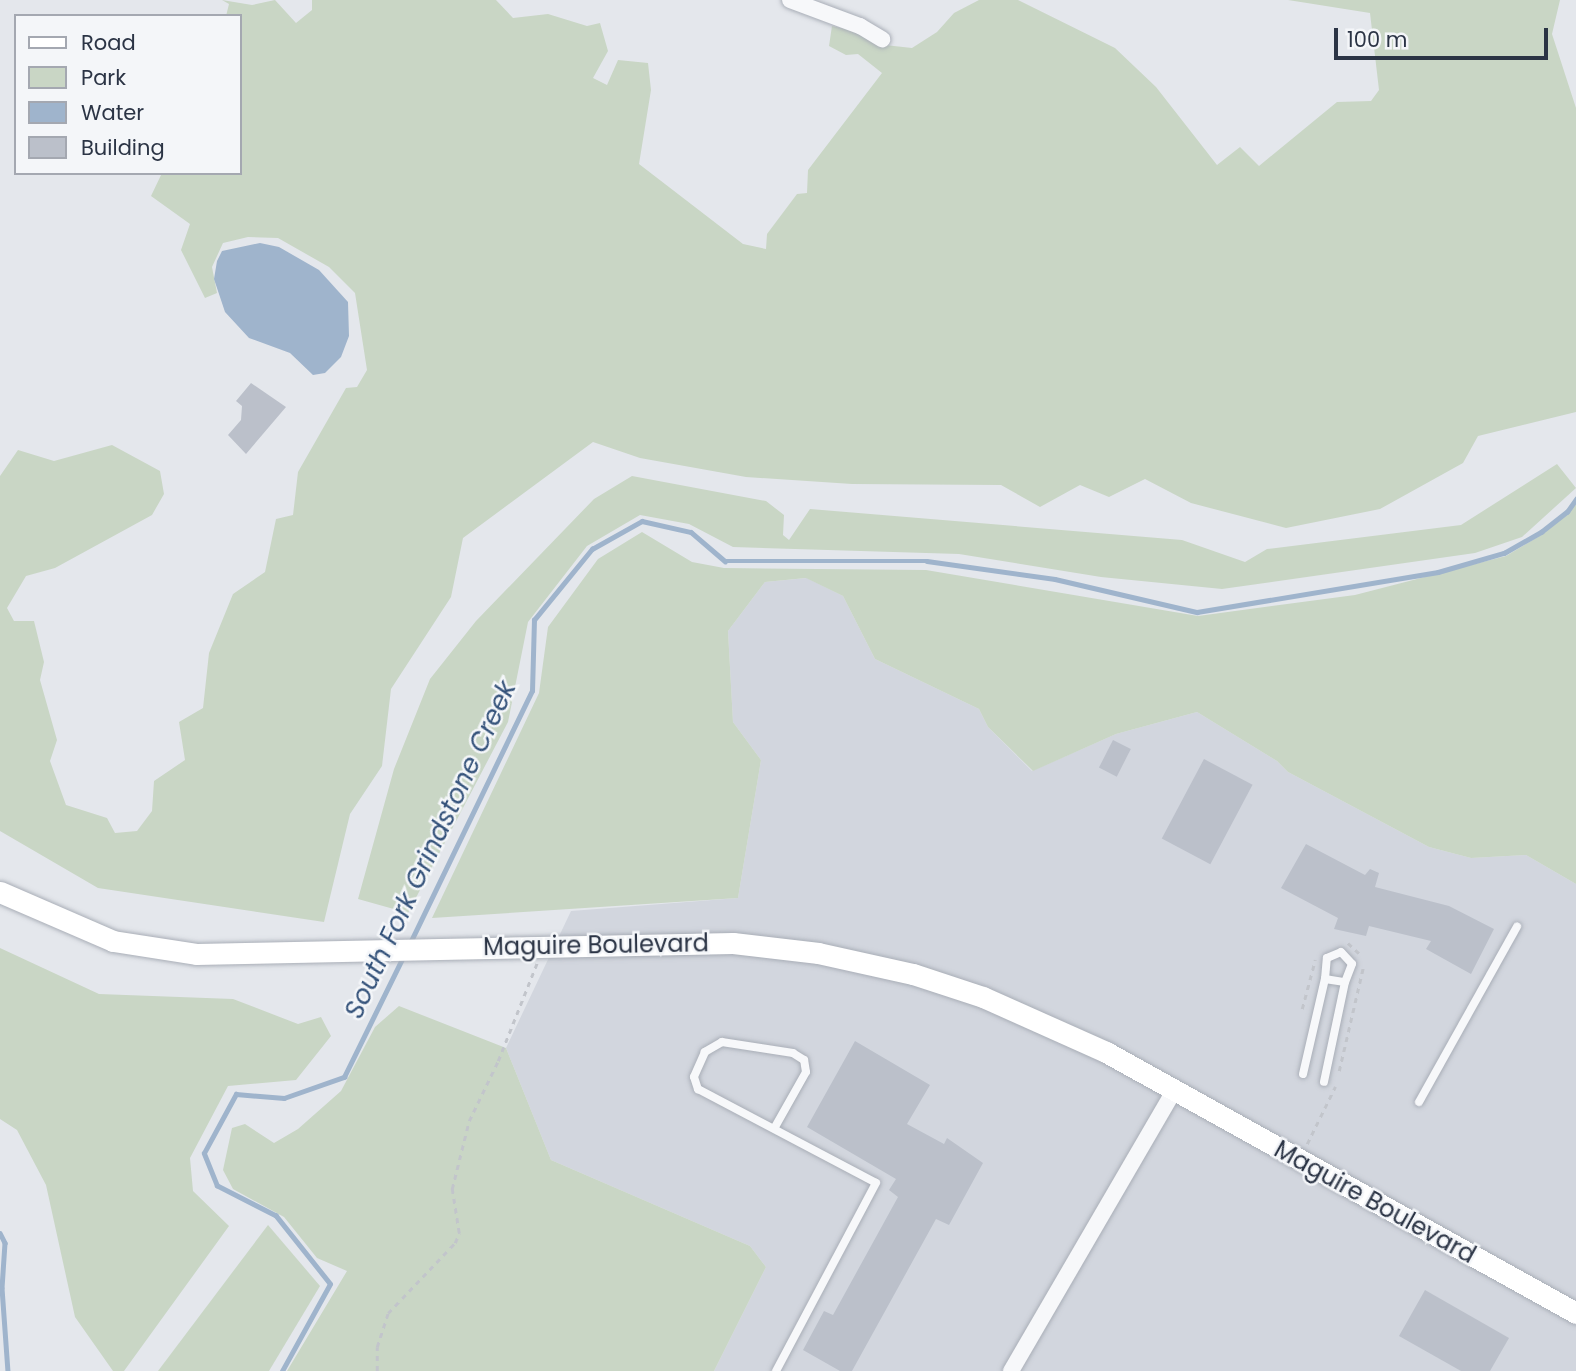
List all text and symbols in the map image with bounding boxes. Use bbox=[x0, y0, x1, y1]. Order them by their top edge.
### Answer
legend bbox=[14, 14, 242, 175]
scale bar bbox=[1338, 14, 1552, 58]
text: 100 m bbox=[1347, 25, 1407, 54]
text: Road bbox=[81, 28, 136, 57]
text: Park bbox=[81, 63, 126, 92]
text: Water bbox=[81, 98, 144, 127]
text: Building bbox=[81, 133, 165, 162]
water label: South Fork Grindstone Creek bbox=[339, 676, 523, 1024]
street label: Maguire Boulevard bbox=[483, 929, 709, 961]
street label: Maguire Boulevard bbox=[1269, 1135, 1481, 1269]

